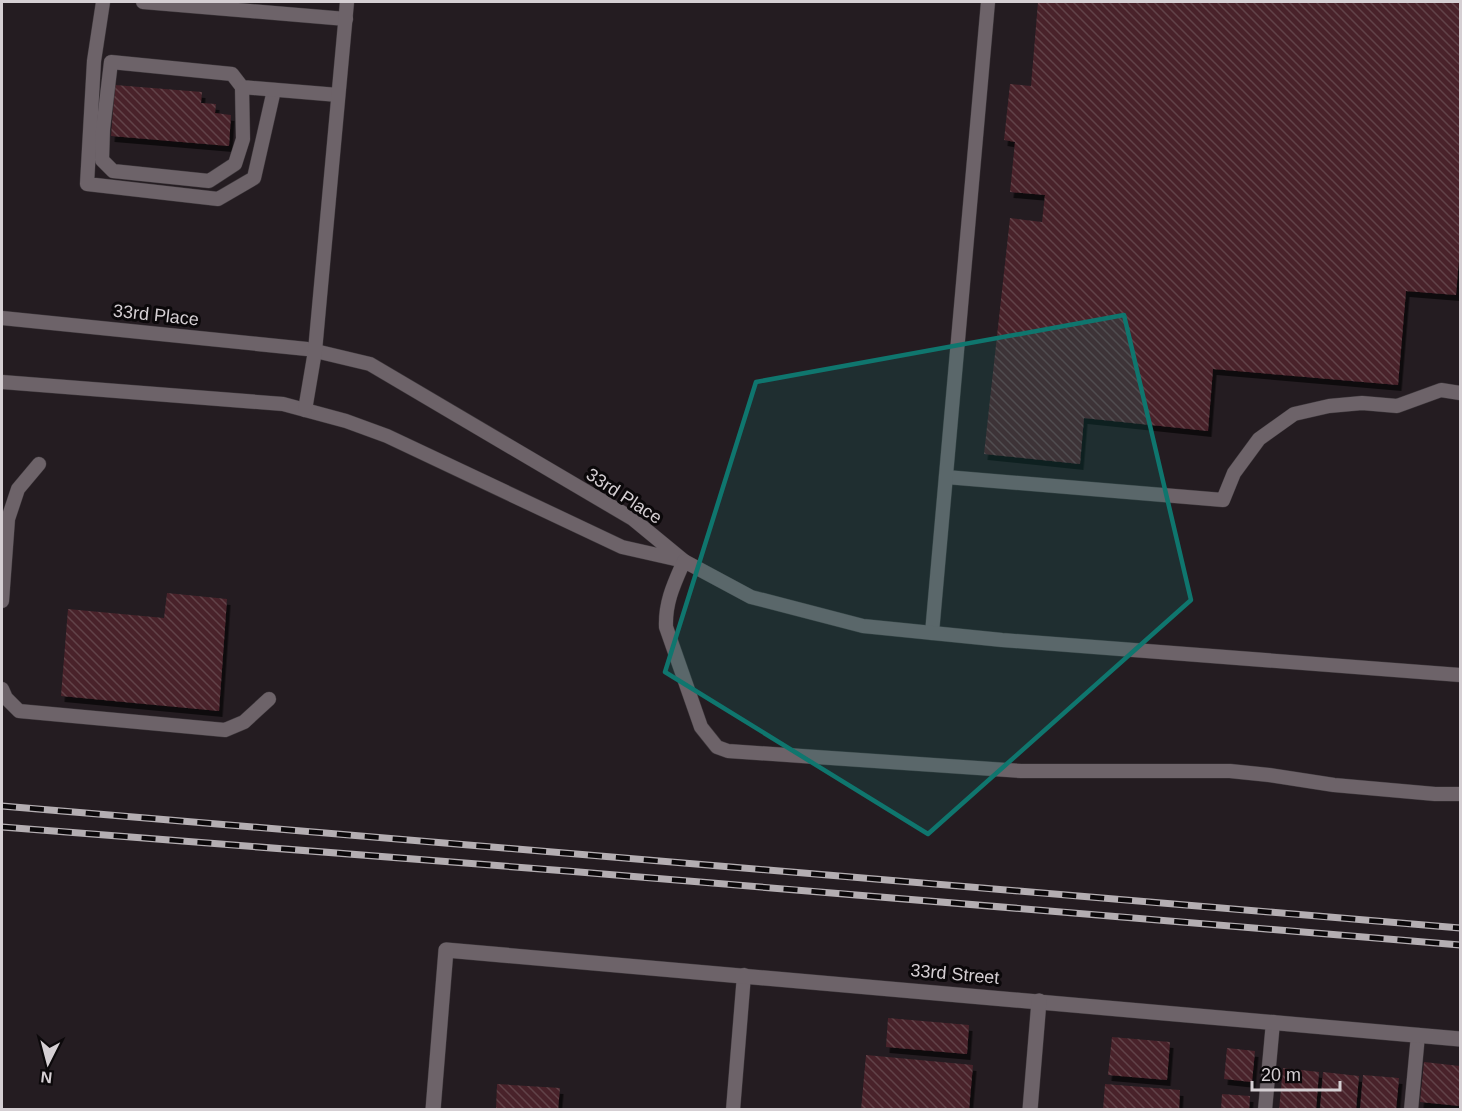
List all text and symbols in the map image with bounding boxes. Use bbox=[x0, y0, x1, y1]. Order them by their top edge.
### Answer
street label: 33rd Place bbox=[112, 301, 200, 329]
street label: 33rd Place bbox=[582, 464, 666, 528]
street label: 33rd Street bbox=[910, 960, 1000, 988]
north arrow bbox=[18, 1033, 78, 1093]
scale bar bbox=[1252, 1054, 1340, 1092]
text: 20 m bbox=[1261, 1065, 1301, 1085]
text: N bbox=[40, 1068, 53, 1086]

